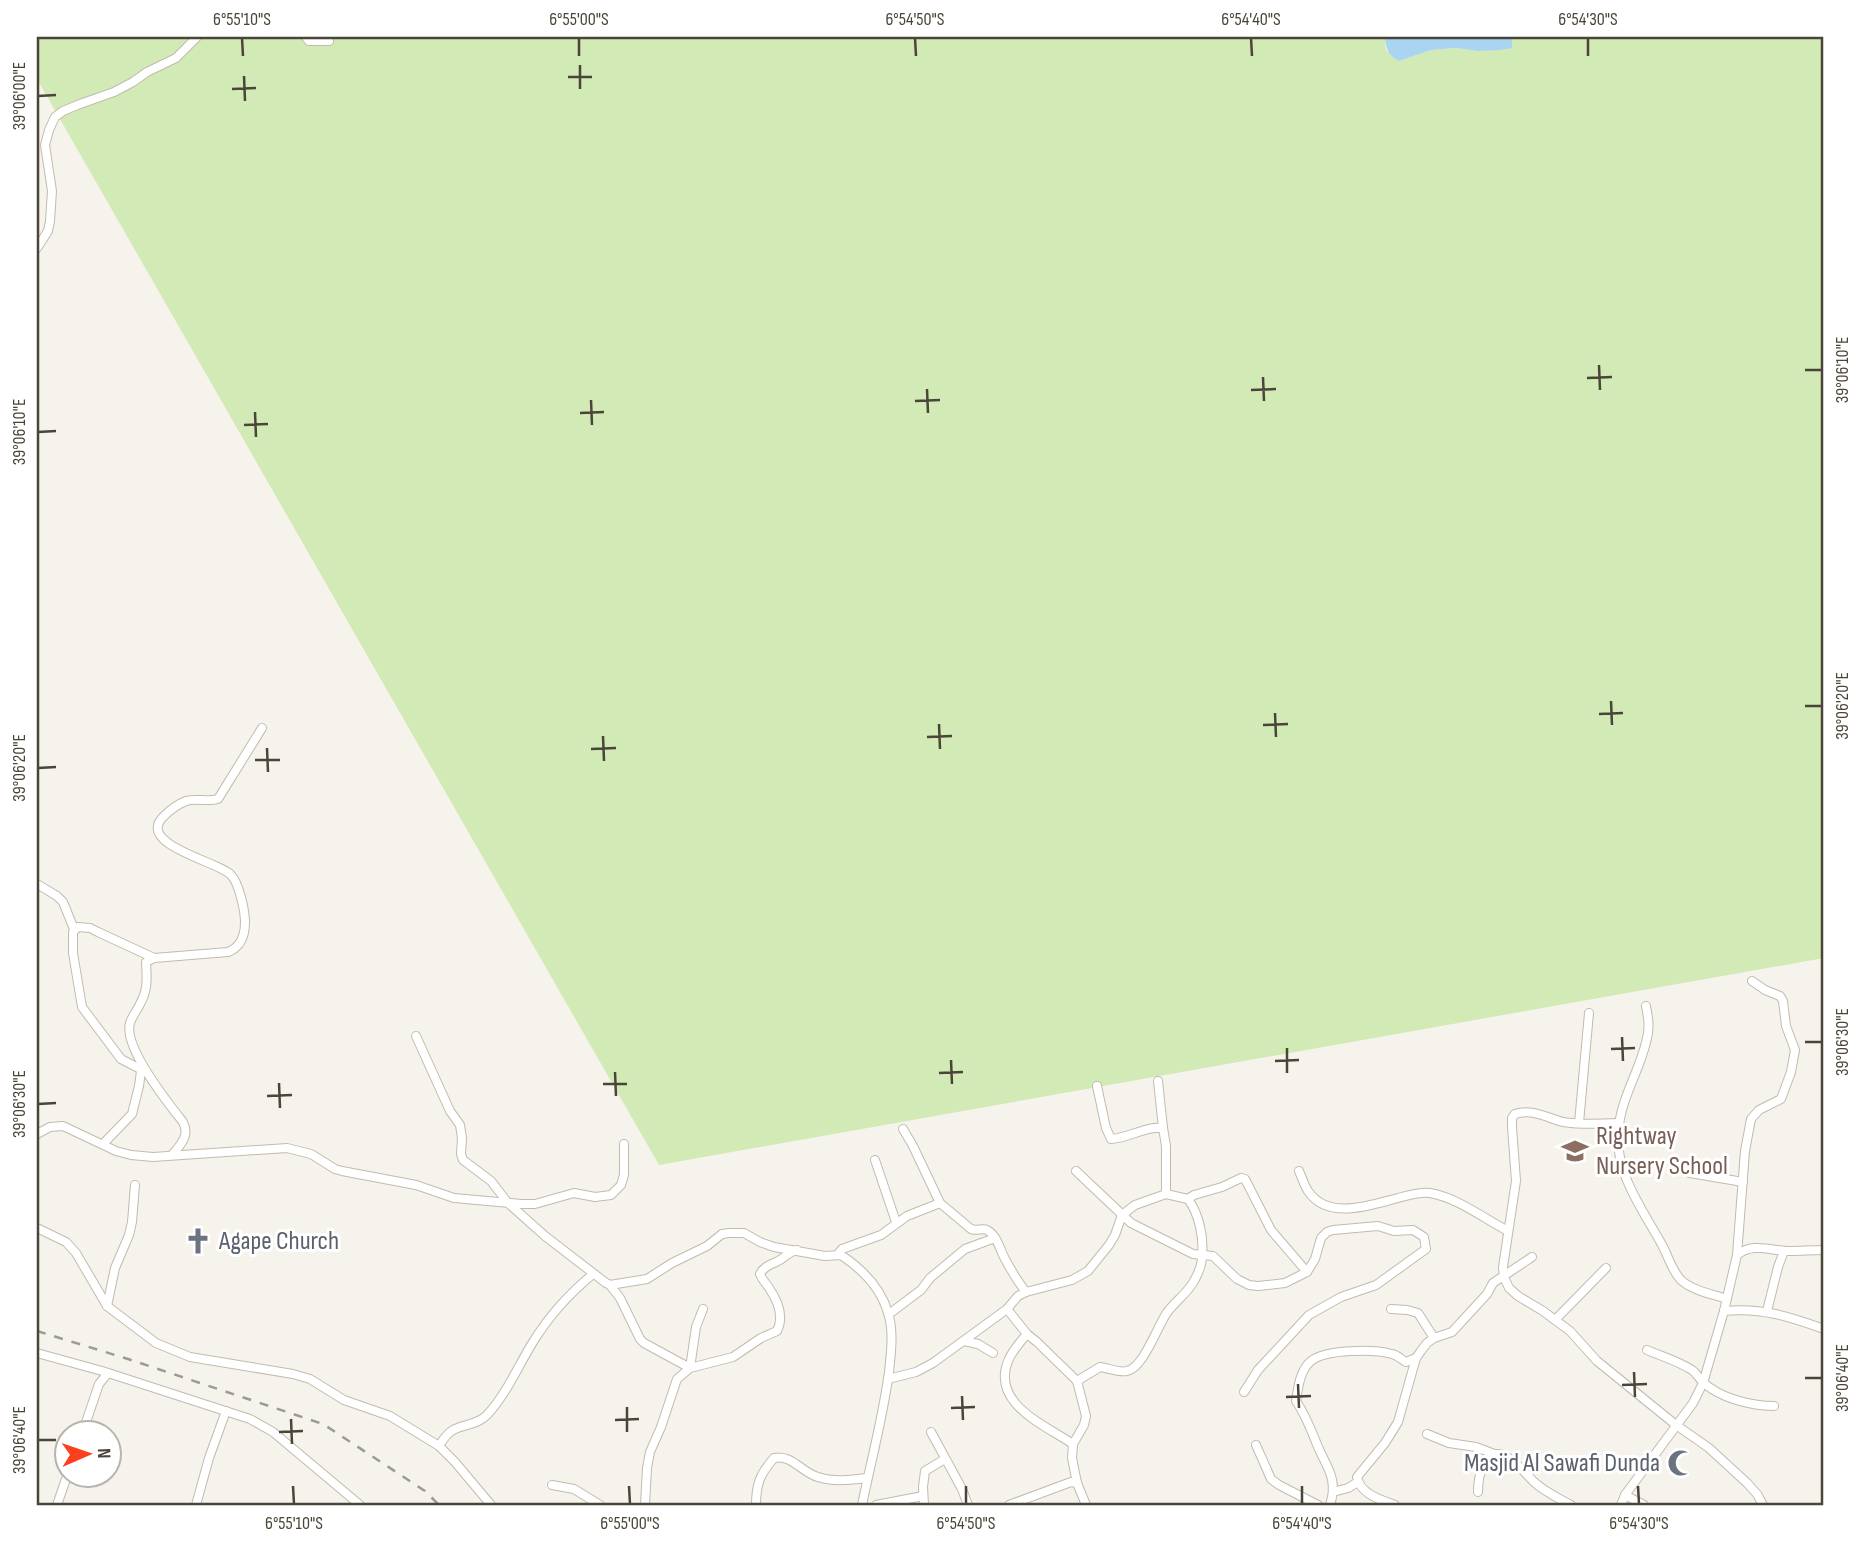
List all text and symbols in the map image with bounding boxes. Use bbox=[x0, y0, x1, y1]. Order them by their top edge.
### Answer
text: 6°55'10"S bbox=[213, 9, 271, 30]
text: 6°55'00"S bbox=[549, 9, 609, 30]
text: 6°54'50"S bbox=[885, 9, 945, 30]
text: 6°54'40"S bbox=[1221, 9, 1281, 30]
text: 6°54'30"S bbox=[1558, 9, 1618, 30]
text: 39°06'00"E bbox=[9, 62, 30, 130]
text: 39°06'10"E bbox=[1832, 337, 1853, 403]
text: 39°06'10"E bbox=[9, 399, 30, 465]
text: 39°06'20"E bbox=[1832, 672, 1853, 740]
text: 39°06'20"E bbox=[9, 734, 30, 802]
text: 39°06'30"E bbox=[1832, 1008, 1853, 1076]
text: 39°06'30"E bbox=[9, 1070, 30, 1138]
place label: Rightway Nursery School bbox=[1596, 1121, 1728, 1182]
school or university icon: Rightway Nursery School bbox=[1560, 1136, 1590, 1166]
church icon: Agape Church bbox=[183, 1226, 213, 1256]
place label: Agape Church bbox=[218, 1226, 339, 1257]
text: 39°06'40"E bbox=[1832, 1344, 1853, 1412]
text: 39°06'40"E bbox=[9, 1406, 30, 1474]
north arrow bbox=[52, 1420, 122, 1490]
text: N bbox=[92, 1448, 115, 1459]
place label: Masjid Al Sawafi Dunda bbox=[1464, 1448, 1660, 1479]
mosque icon: Masjid Al Sawafi Dunda bbox=[1666, 1448, 1696, 1478]
text: 6°55'10"S bbox=[265, 1513, 323, 1534]
text: 6°55'00"S bbox=[600, 1513, 660, 1534]
text: 6°54'50"S bbox=[936, 1513, 996, 1534]
text: 6°54'40"S bbox=[1272, 1513, 1332, 1534]
text: 6°54'30"S bbox=[1609, 1513, 1669, 1534]

